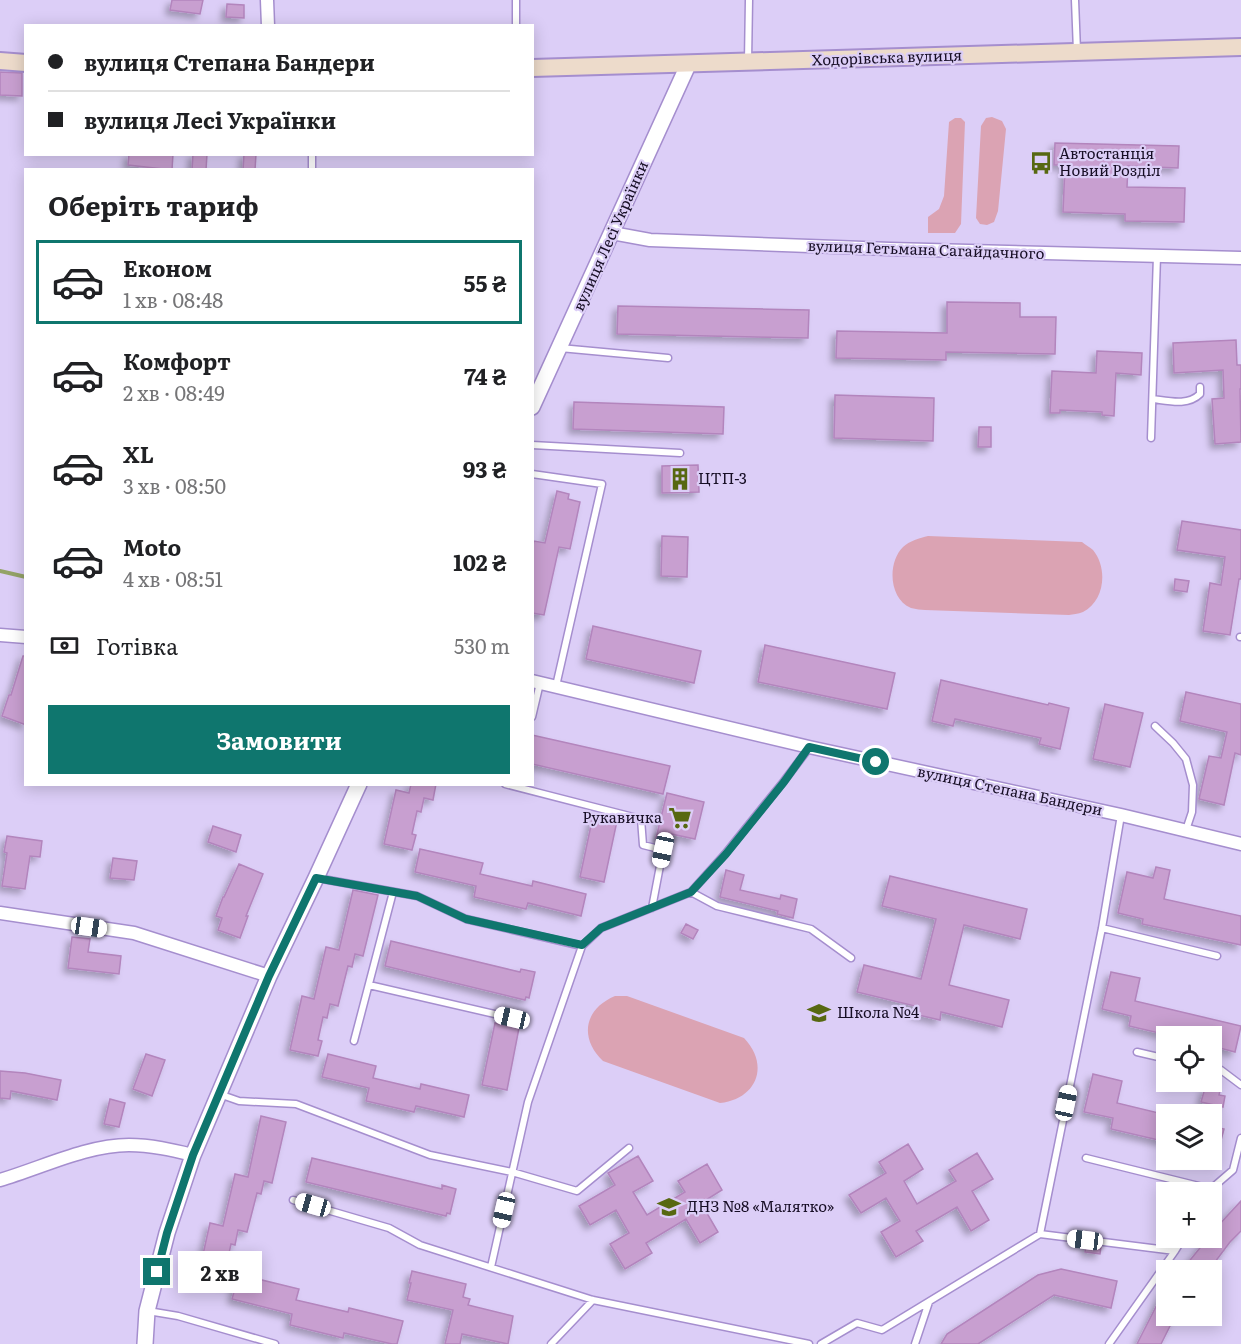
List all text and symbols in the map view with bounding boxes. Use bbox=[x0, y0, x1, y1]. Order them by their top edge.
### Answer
street label: Ходорівська вулиця bbox=[811, 42, 963, 71]
text: вулиця Степана Бандери bbox=[84, 45, 375, 78]
text: вулиця Лесі Українки bbox=[84, 103, 336, 136]
place label: Автостанція Новий Розділ bbox=[1059, 141, 1160, 181]
bus stop icon: Автостанція Новий Розділ bbox=[1028, 150, 1054, 176]
street label: вулиця Лесі Українки bbox=[566, 156, 653, 314]
text: Оберіть тариф bbox=[48, 184, 259, 224]
street label: вулиця Гетьмана Сагайдачного bbox=[807, 233, 1045, 264]
text: Економ bbox=[123, 251, 212, 284]
icon: car bbox=[51, 255, 105, 309]
text: 55 ₴ bbox=[464, 266, 507, 299]
text: 1 хв · 08:48 bbox=[123, 284, 223, 314]
text: Комфорт bbox=[123, 344, 231, 377]
icon: car bbox=[51, 348, 105, 402]
text: 74 ₴ bbox=[464, 359, 507, 392]
text: 2 хв · 08:49 bbox=[123, 377, 225, 407]
text: XL bbox=[123, 437, 154, 470]
icon: car bbox=[51, 441, 105, 495]
text: 93 ₴ bbox=[463, 452, 507, 485]
building icon: ЦТП-3 bbox=[667, 466, 693, 492]
place label: ЦТП-3 bbox=[698, 466, 747, 489]
text: 3 хв · 08:50 bbox=[123, 470, 226, 500]
text: Moto bbox=[123, 530, 181, 563]
icon: car bbox=[51, 534, 105, 588]
text: 102 ₴ bbox=[453, 545, 507, 578]
text: 4 хв · 08:51 bbox=[123, 563, 223, 593]
icon: cash bbox=[48, 629, 81, 662]
text: Готівка bbox=[96, 629, 178, 662]
text: 530 m bbox=[454, 630, 510, 660]
button: Замовити bbox=[48, 705, 510, 774]
route start bbox=[862, 748, 889, 775]
street label: вулиця Степана Бандери bbox=[916, 759, 1105, 820]
place label: Рукавичка bbox=[582, 805, 663, 828]
supermarket icon: Рукавичка bbox=[667, 805, 693, 831]
car bbox=[650, 831, 676, 869]
car bbox=[70, 916, 108, 938]
school or university icon: Школа №4 bbox=[806, 1000, 832, 1026]
place label: Школа №4 bbox=[837, 1000, 919, 1023]
car bbox=[492, 1005, 532, 1031]
map controls bbox=[1156, 1026, 1222, 1326]
button: locate bbox=[1156, 1026, 1222, 1092]
car bbox=[1053, 1084, 1079, 1122]
button: layers bbox=[1156, 1104, 1222, 1170]
button: + bbox=[1156, 1182, 1222, 1248]
car bbox=[491, 1190, 517, 1230]
car bbox=[293, 1191, 333, 1219]
school or university icon: ДНЗ №8 «Малятко» bbox=[656, 1194, 682, 1220]
place label: ДНЗ №8 «Малятко» bbox=[687, 1194, 835, 1217]
car bbox=[1066, 1229, 1104, 1251]
callout: 2 хв bbox=[178, 1251, 262, 1293]
text: 2 хв bbox=[201, 1257, 239, 1287]
route end bbox=[143, 1258, 170, 1285]
button: − bbox=[1156, 1260, 1222, 1326]

